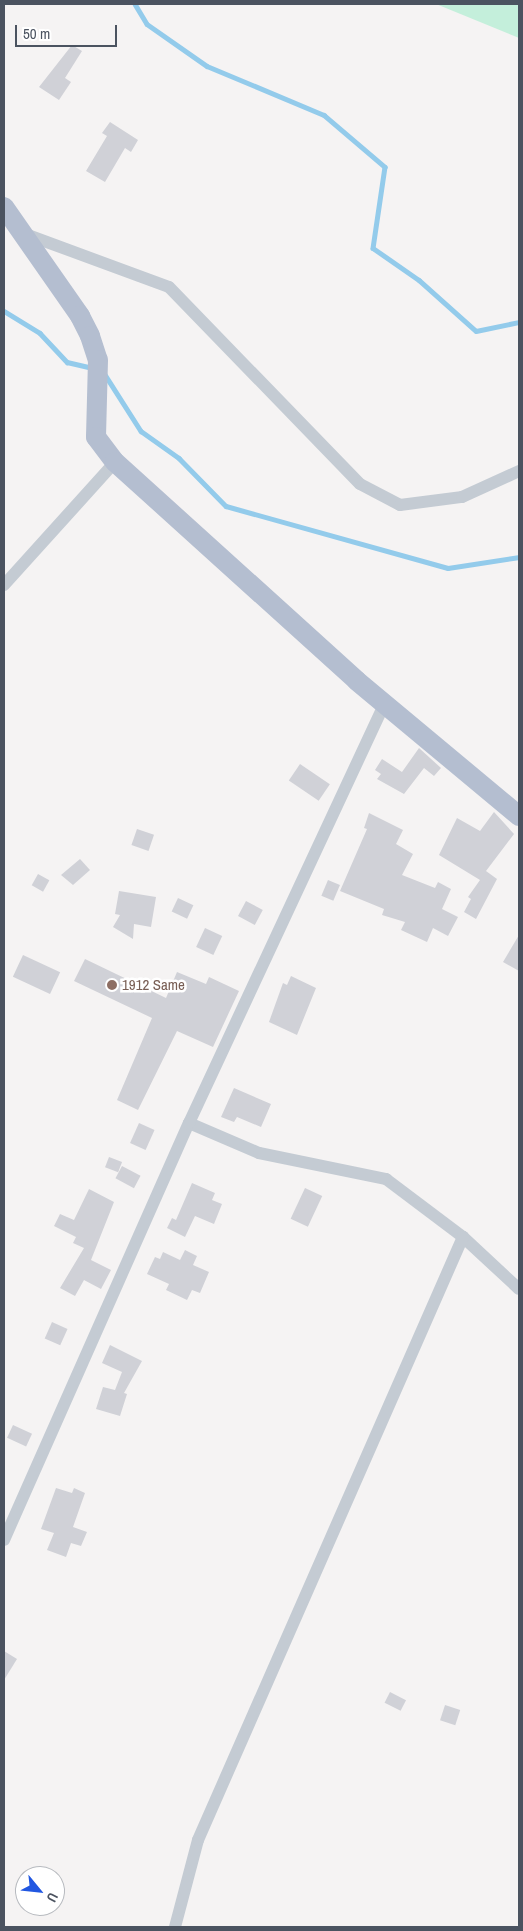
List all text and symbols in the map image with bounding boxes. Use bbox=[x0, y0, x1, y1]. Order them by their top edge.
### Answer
scale bar bbox=[18, 15, 120, 47]
text: 50 m bbox=[23, 23, 50, 44]
place label: 1912 Same bbox=[122, 976, 185, 994]
marker: 1912 Same bbox=[106, 979, 118, 991]
north arrow bbox=[15, 1866, 65, 1916]
text: U bbox=[42, 1890, 62, 1905]

